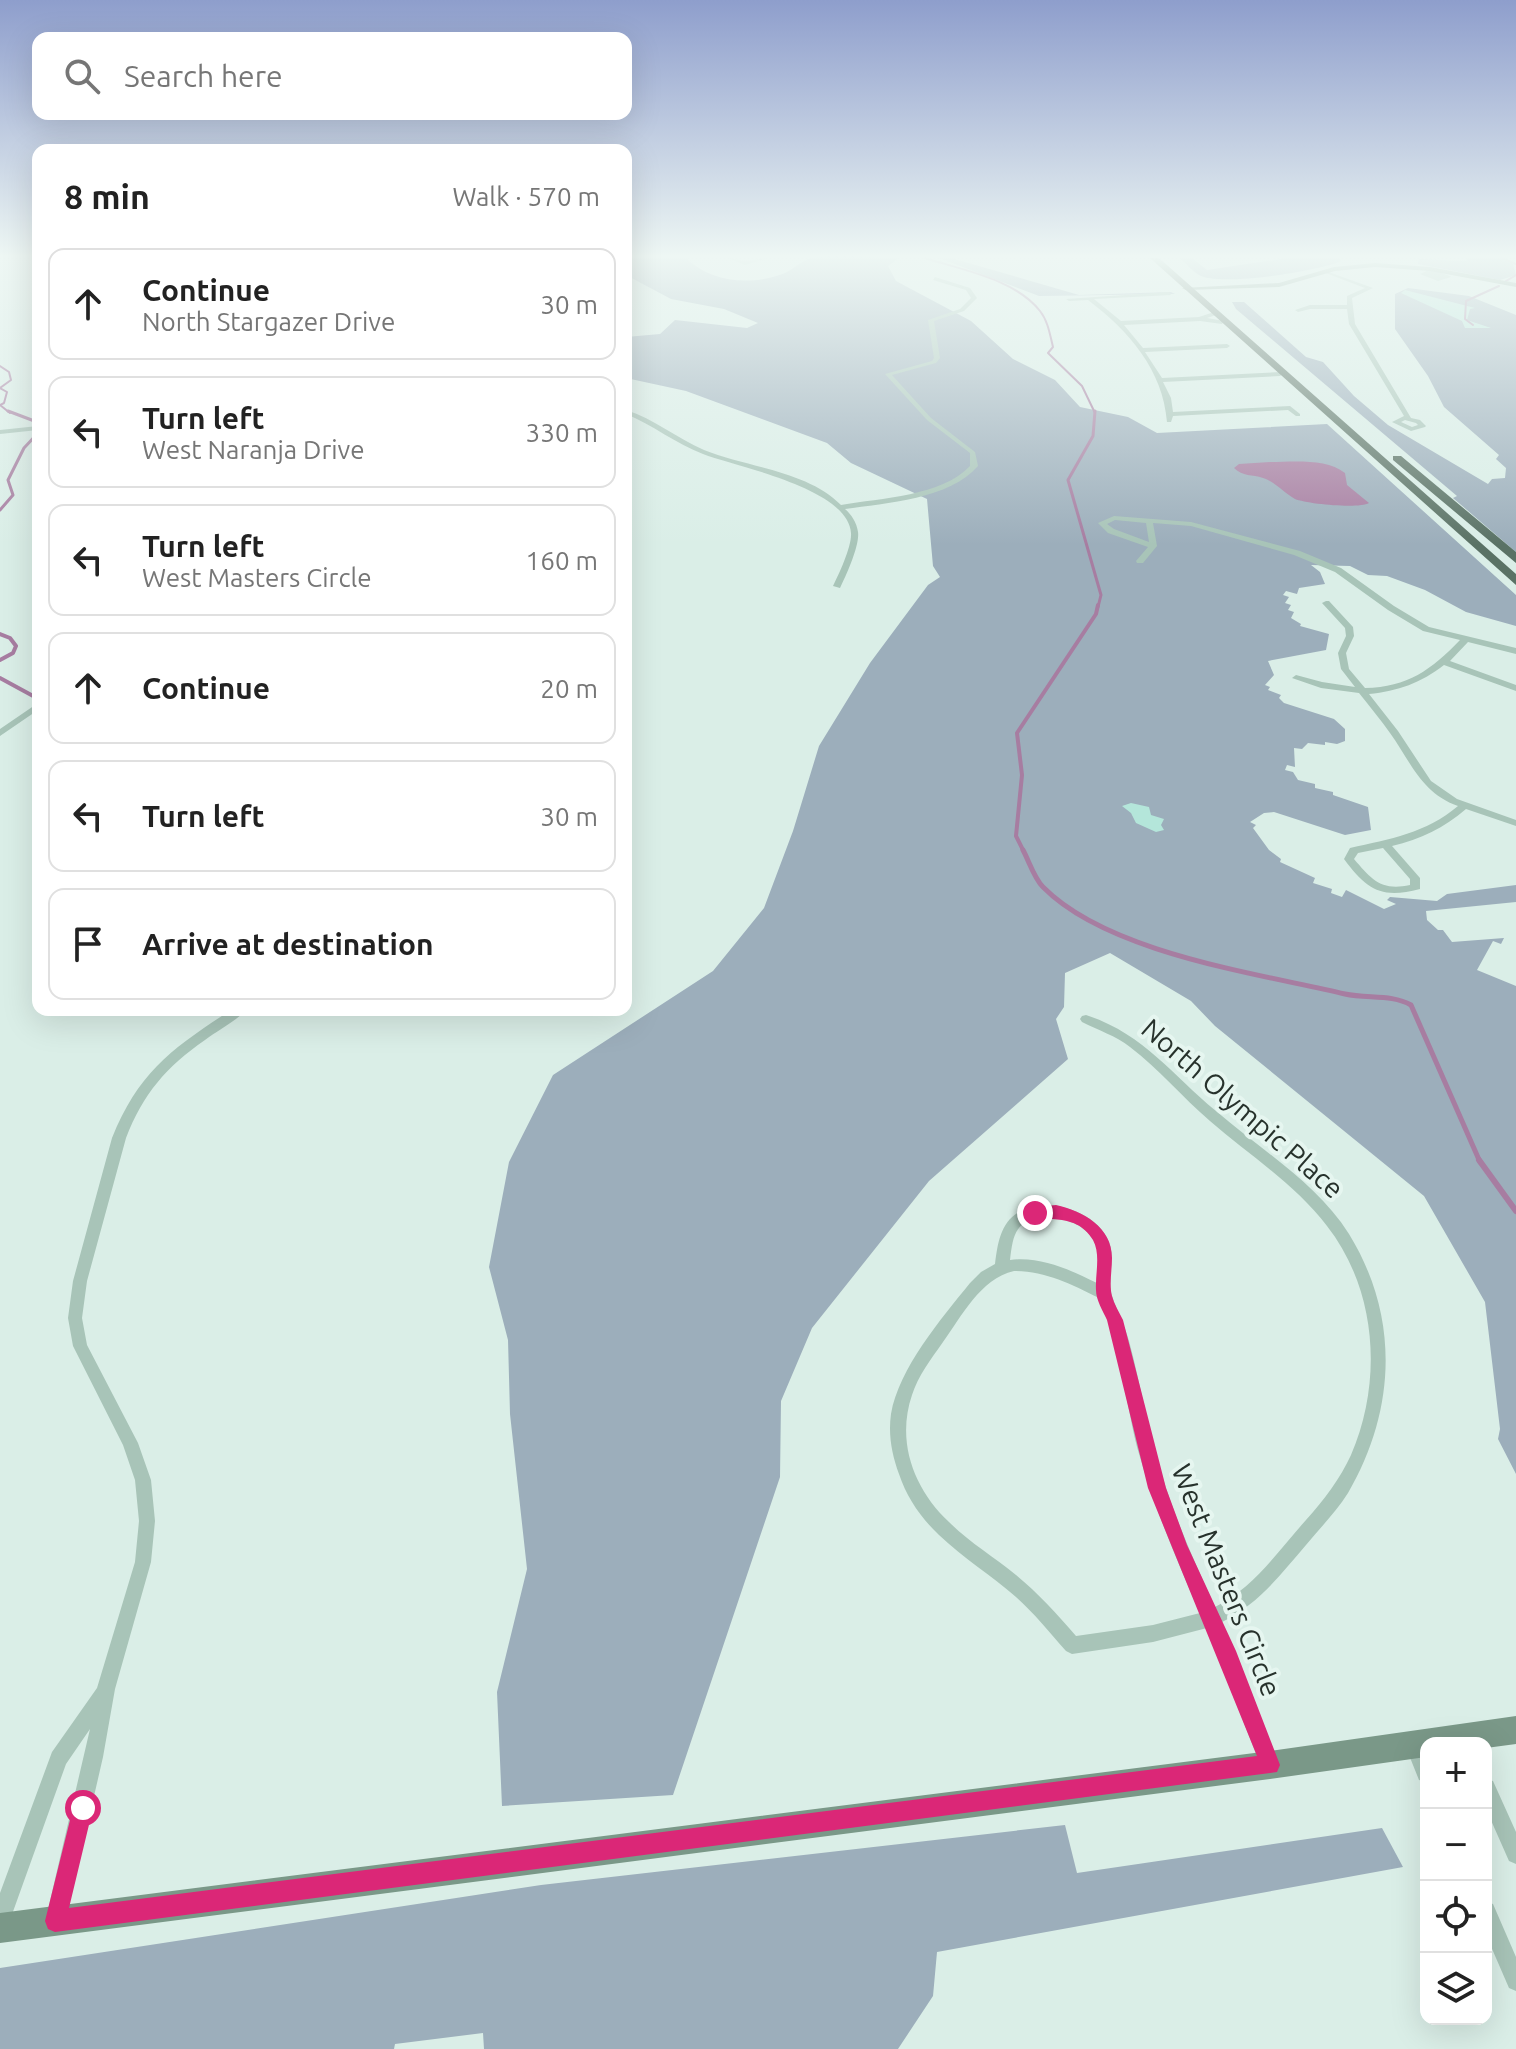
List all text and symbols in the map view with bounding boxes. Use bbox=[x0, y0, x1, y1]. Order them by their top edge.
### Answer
search box bbox=[32, 32, 632, 120]
icon: search bbox=[60, 54, 104, 98]
text: Search here bbox=[124, 59, 283, 93]
text: 8 min bbox=[64, 177, 150, 215]
text: Walk · 570 m bbox=[452, 182, 600, 211]
text: Continue bbox=[142, 273, 270, 307]
icon: ahead bbox=[66, 282, 110, 326]
text: 30 m bbox=[540, 290, 598, 319]
text: North Stargazer Drive bbox=[142, 307, 395, 336]
text: Turn left bbox=[142, 401, 264, 435]
icon: left bbox=[66, 410, 110, 454]
text: 330 m bbox=[526, 418, 598, 447]
text: West Naranja Drive bbox=[142, 435, 365, 464]
text: Turn left bbox=[142, 529, 264, 563]
icon: left bbox=[66, 538, 110, 582]
text: 160 m bbox=[526, 546, 598, 575]
text: West Masters Circle bbox=[142, 563, 372, 592]
icon: ahead bbox=[66, 666, 110, 710]
text: Continue bbox=[142, 671, 270, 705]
text: 20 m bbox=[540, 674, 598, 703]
icon: left bbox=[66, 794, 110, 838]
text: Turn left bbox=[142, 799, 264, 833]
text: 30 m bbox=[540, 802, 598, 831]
icon: arrive bbox=[66, 922, 110, 966]
text: Arrive at destination bbox=[142, 927, 434, 961]
street label: North Olympic Place bbox=[1136, 1012, 1350, 1204]
route end bbox=[1017, 1195, 1053, 1231]
street label: West Masters Circle bbox=[1166, 1460, 1288, 1700]
map controls bbox=[1420, 1737, 1492, 2025]
button: + bbox=[1420, 1737, 1492, 1809]
route start bbox=[65, 1790, 101, 1826]
button: − bbox=[1420, 1809, 1492, 1881]
button: locate bbox=[1420, 1881, 1492, 1953]
button: layers bbox=[1420, 1953, 1492, 2025]

